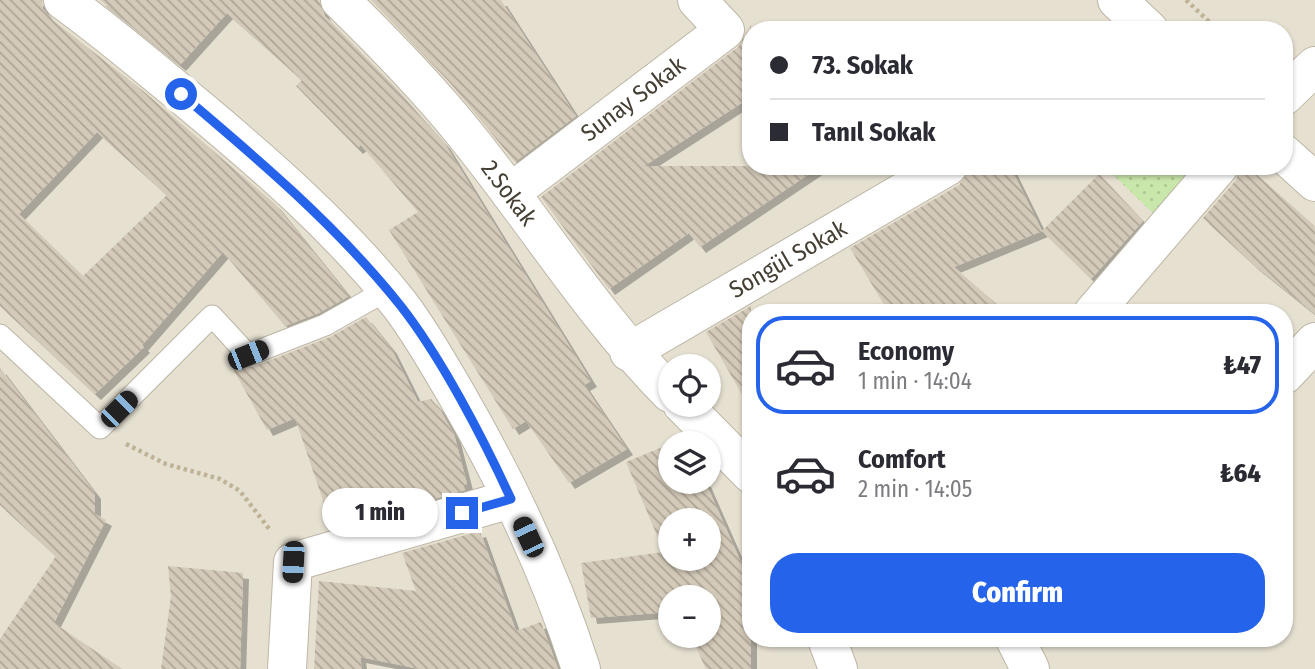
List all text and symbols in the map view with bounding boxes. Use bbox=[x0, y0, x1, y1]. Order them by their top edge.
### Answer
street label: Sunay Sokak bbox=[575, 50, 691, 147]
text: 73. Sokak bbox=[812, 50, 913, 81]
route start bbox=[165, 78, 197, 110]
text: Tanıl Sokak bbox=[812, 117, 936, 148]
street label: 2.Sokak bbox=[476, 155, 543, 232]
street label: Songül Sokak bbox=[724, 214, 852, 304]
icon: car bbox=[774, 334, 837, 397]
text: Economy bbox=[858, 336, 954, 367]
car bbox=[225, 337, 272, 373]
text: ₺47 bbox=[1223, 350, 1261, 381]
map controls bbox=[658, 354, 721, 648]
button: locate bbox=[658, 354, 721, 417]
text: 1 min · 14:04 bbox=[858, 367, 972, 395]
car bbox=[97, 387, 142, 431]
button: layers bbox=[658, 431, 721, 494]
icon: car bbox=[774, 442, 837, 505]
text: Comfort bbox=[858, 444, 946, 475]
text: ₺64 bbox=[1220, 458, 1261, 489]
text: 2 min · 14:05 bbox=[858, 475, 972, 503]
callout: 1 min bbox=[322, 489, 438, 538]
route end bbox=[446, 497, 478, 529]
text: 1 min bbox=[355, 498, 405, 526]
button: + bbox=[658, 508, 721, 571]
car bbox=[510, 514, 547, 560]
car bbox=[282, 540, 305, 584]
button: Confirm bbox=[770, 553, 1265, 633]
button: − bbox=[658, 585, 721, 648]

